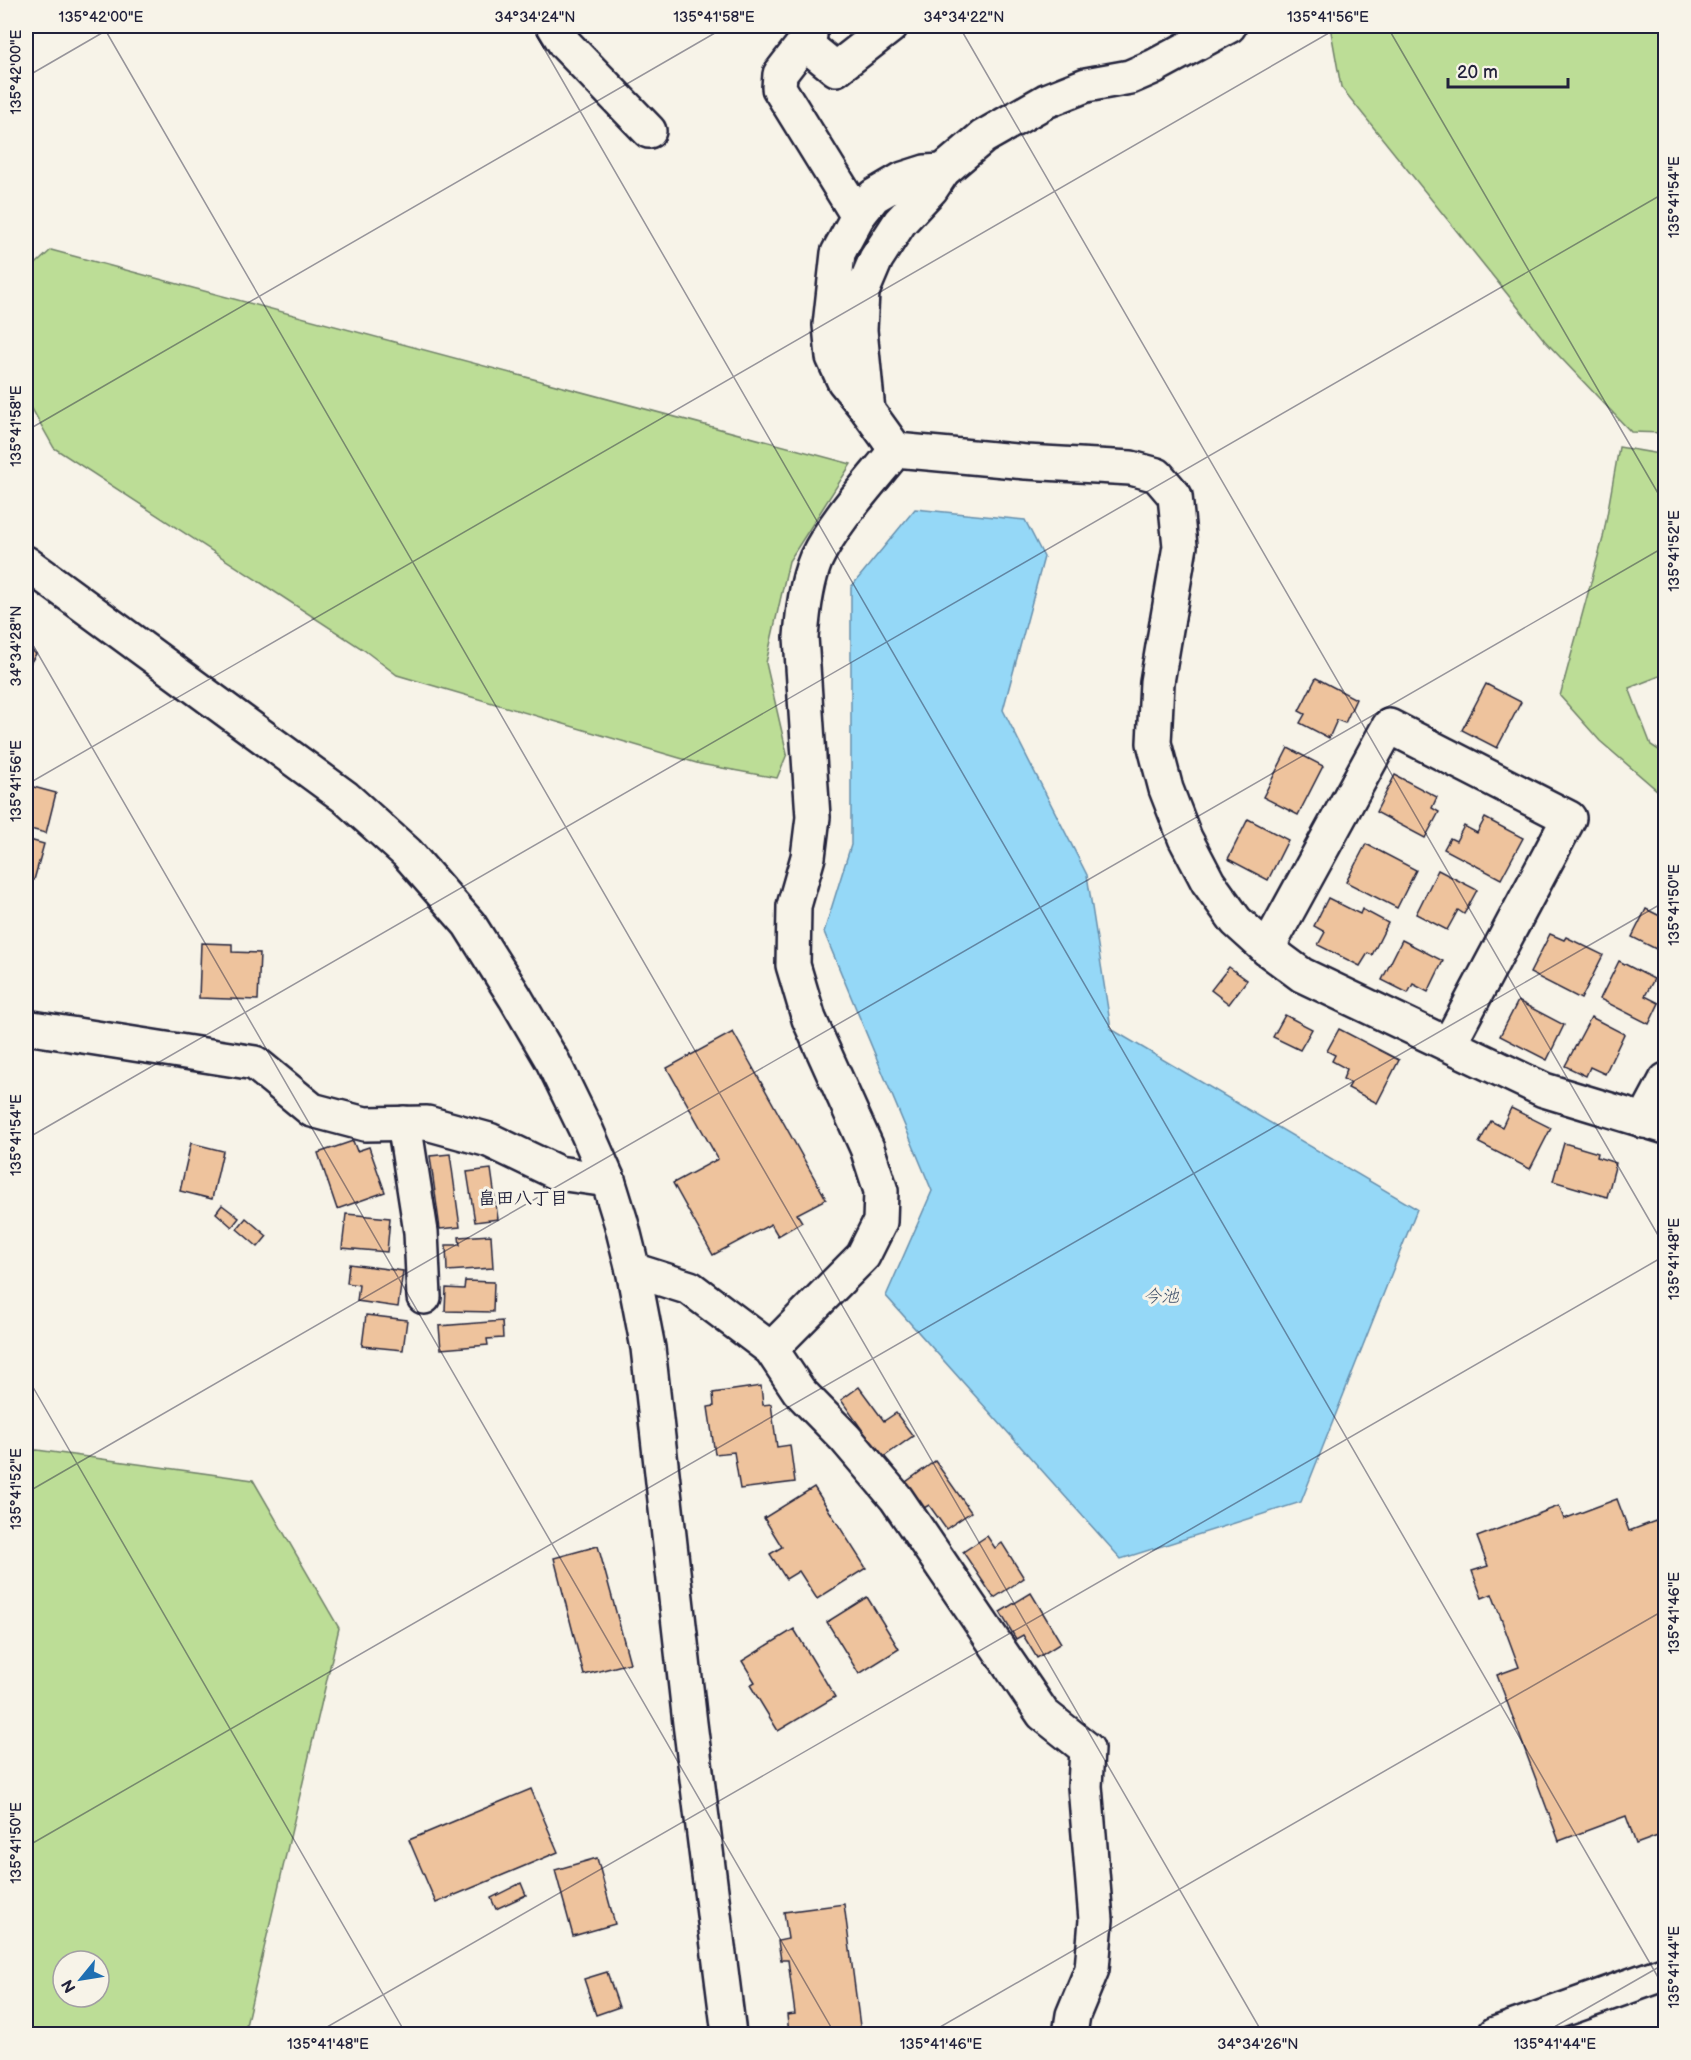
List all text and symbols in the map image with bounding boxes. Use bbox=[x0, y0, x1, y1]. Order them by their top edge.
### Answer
text: 135°42'00"E bbox=[59, 8, 144, 27]
text: 34°34'24"N bbox=[494, 8, 576, 27]
text: 135°41'58"E bbox=[673, 8, 755, 27]
text: 34°34'22"N bbox=[923, 8, 1005, 27]
text: 135°41'56"E bbox=[1287, 8, 1369, 27]
text: 135°42'00"E bbox=[7, 29, 26, 114]
scale bar bbox=[1448, 51, 1568, 89]
text: 20 m bbox=[1457, 62, 1498, 83]
text: 135°41'54"E bbox=[1665, 156, 1684, 238]
text: 135°41'58"E bbox=[7, 385, 26, 467]
text: 135°41'52"E bbox=[1665, 510, 1684, 592]
text: 34°34'28"N bbox=[7, 606, 26, 686]
text: 135°41'56"E bbox=[7, 740, 26, 822]
text: 135°41'50"E bbox=[1665, 864, 1684, 946]
text: 135°41'54"E bbox=[7, 1094, 26, 1176]
district label: 畠田八丁目 bbox=[478, 1188, 568, 1209]
text: 135°41'48"E bbox=[1665, 1218, 1684, 1300]
water label: 今池 bbox=[1143, 1286, 1180, 1307]
text: 135°41'52"E bbox=[7, 1448, 26, 1530]
text: 135°41'46"E bbox=[1665, 1572, 1684, 1654]
text: 135°41'50"E bbox=[7, 1802, 26, 1884]
text: 135°41'44"E bbox=[1665, 1926, 1684, 2008]
north arrow bbox=[51, 1949, 111, 2009]
text: N bbox=[58, 1976, 81, 1996]
text: 135°41'48"E bbox=[287, 2035, 369, 2054]
text: 135°41'46"E bbox=[900, 2035, 982, 2054]
text: 34°34'26"N bbox=[1217, 2035, 1299, 2054]
text: 135°41'44"E bbox=[1514, 2035, 1596, 2054]

